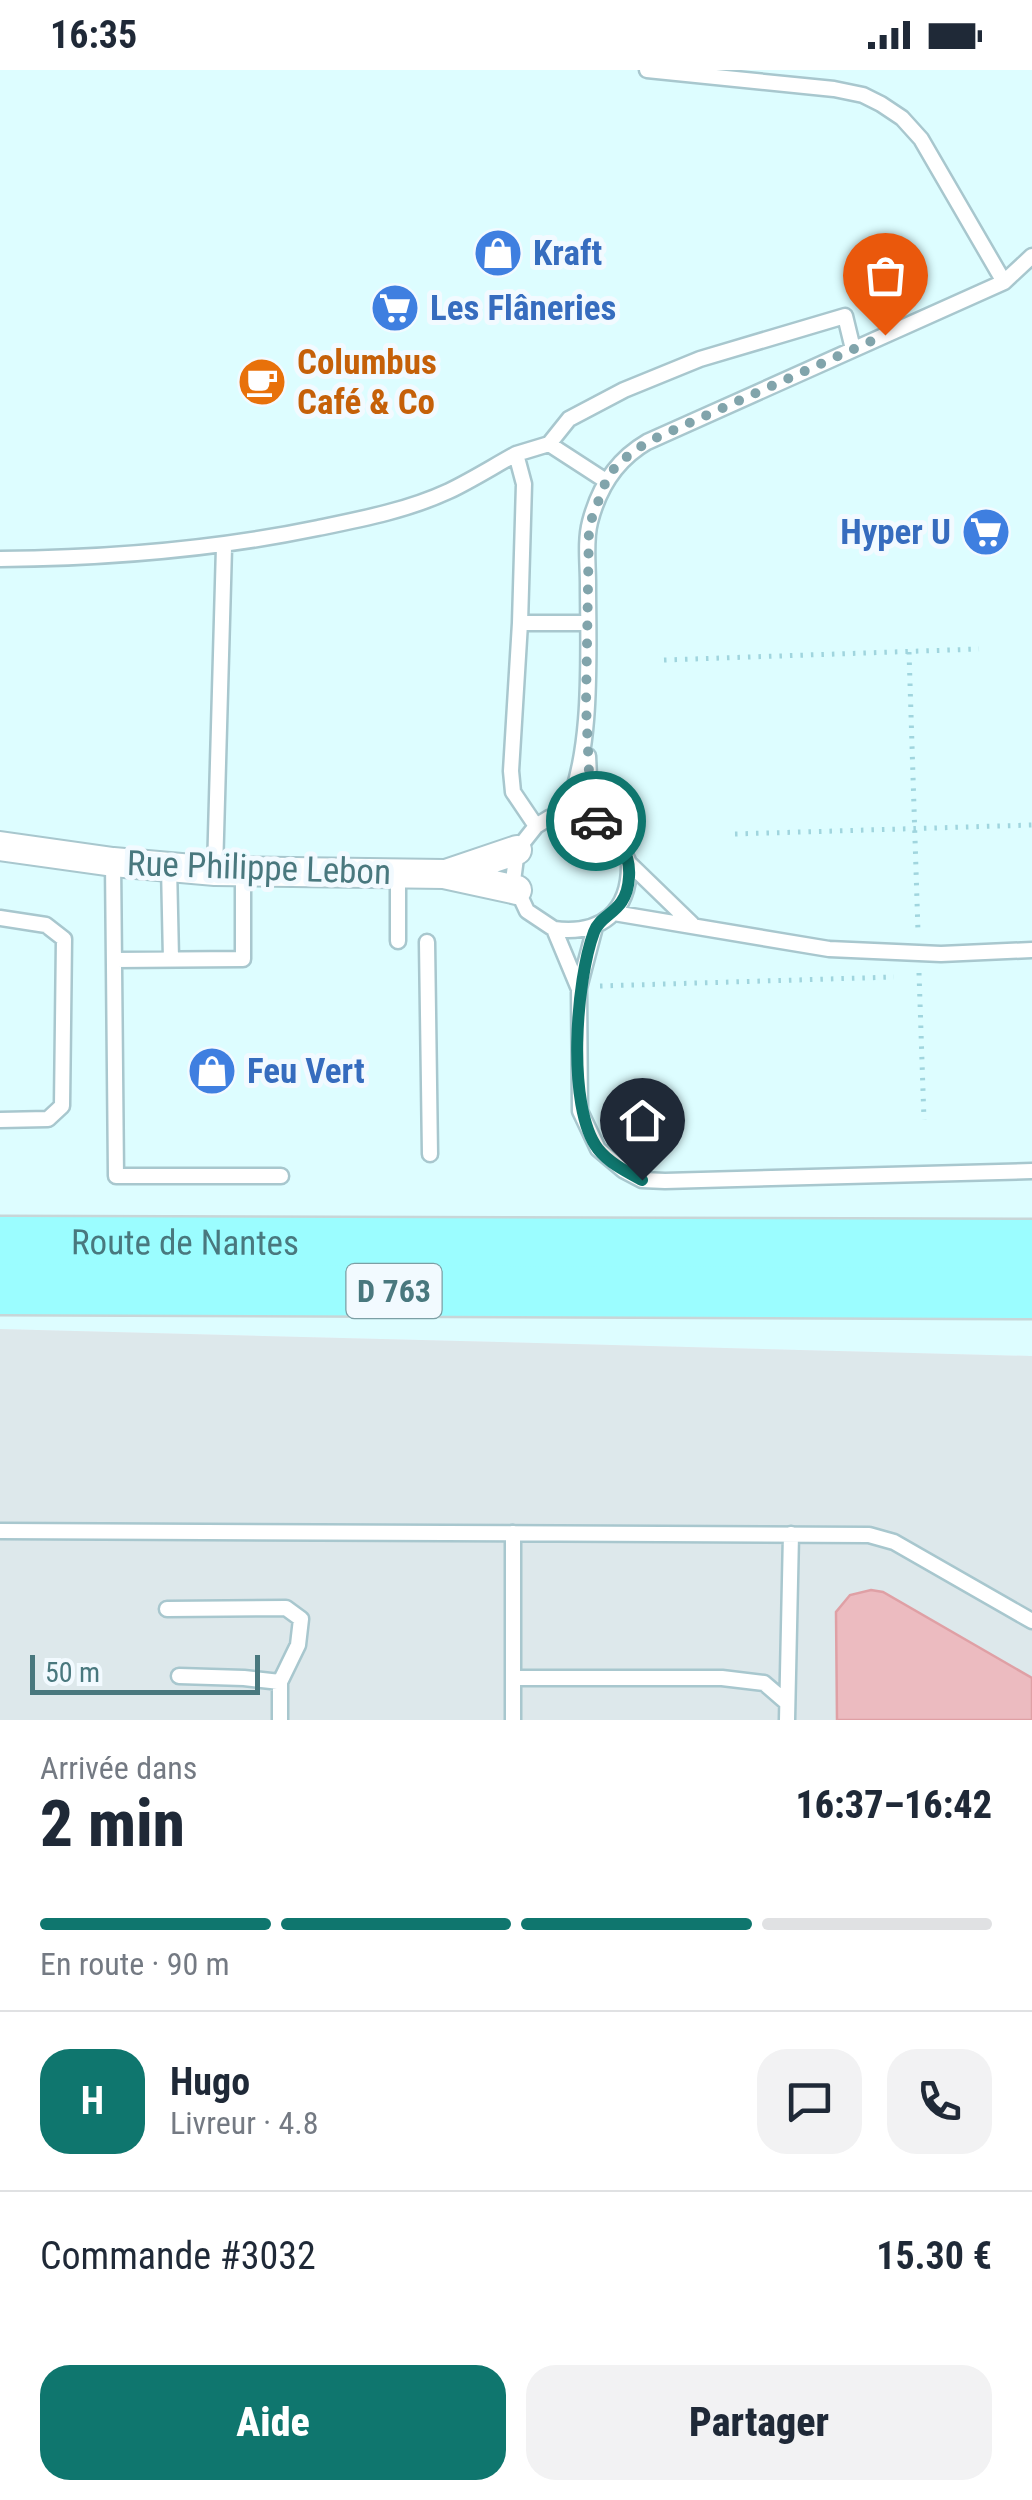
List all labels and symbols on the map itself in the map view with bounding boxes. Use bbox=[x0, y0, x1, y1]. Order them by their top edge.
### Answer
shop icon: Kraft bbox=[472, 227, 524, 279]
place label: Kraft bbox=[533, 233, 602, 274]
pin bbox=[843, 233, 928, 336]
supermarket icon: Les Flâneries bbox=[369, 282, 421, 334]
place label: Les Flâneries bbox=[430, 288, 616, 329]
place label: Columbus Café & Co bbox=[297, 342, 437, 423]
cafe icon: Columbus Café & Co bbox=[236, 356, 288, 408]
supermarket icon: Hyper U bbox=[960, 506, 1012, 558]
place label: Hyper U bbox=[840, 512, 951, 553]
courier bbox=[546, 771, 646, 871]
street label: Rue Philippe Lebon bbox=[126, 843, 392, 893]
shop icon: Feu Vert bbox=[186, 1045, 238, 1097]
place label: Feu Vert bbox=[247, 1051, 365, 1092]
pin bbox=[600, 1078, 685, 1181]
street label: Route de Nantes bbox=[71, 1222, 299, 1263]
road number: D 763 bbox=[346, 1264, 442, 1318]
scale bar bbox=[30, 1650, 260, 1694]

